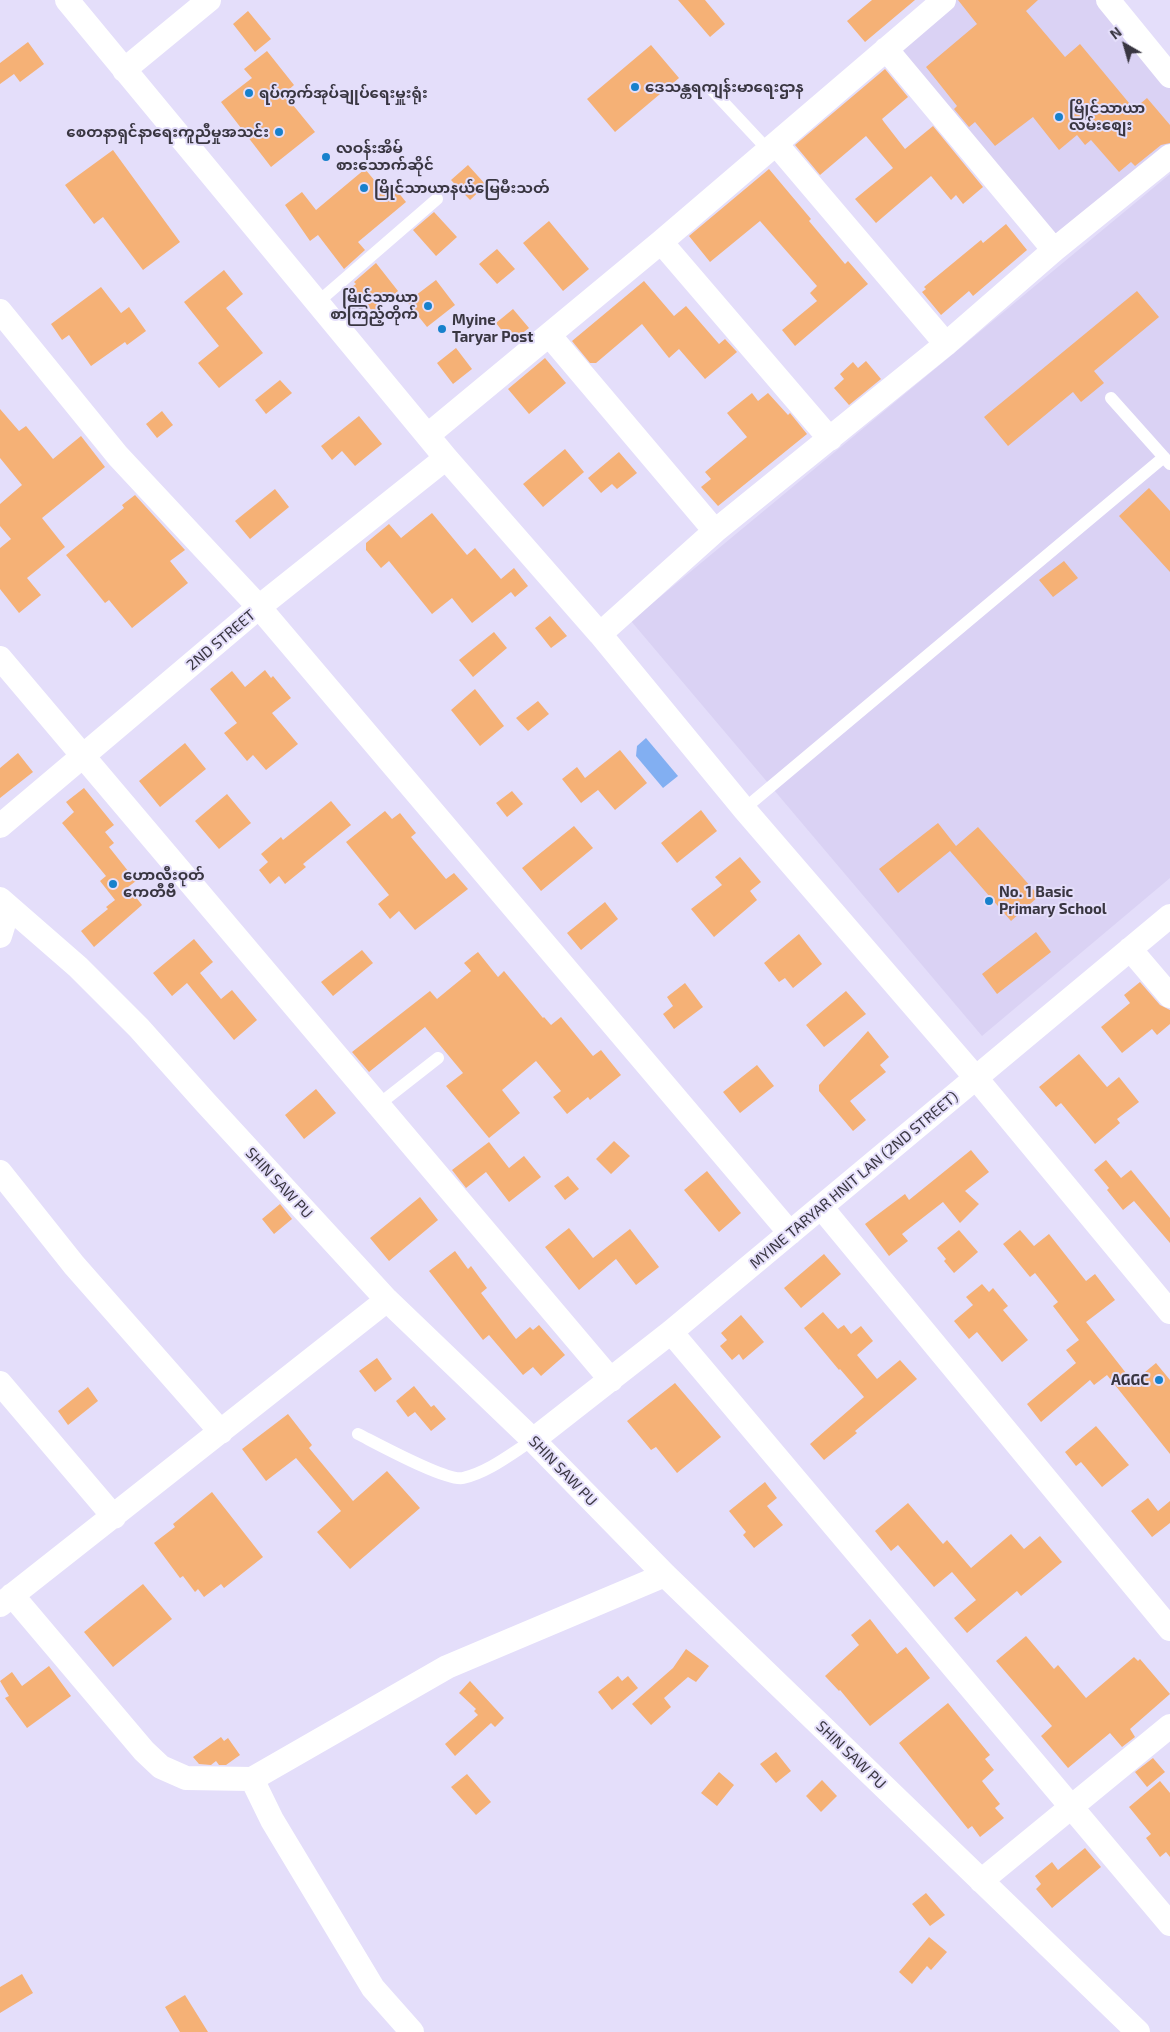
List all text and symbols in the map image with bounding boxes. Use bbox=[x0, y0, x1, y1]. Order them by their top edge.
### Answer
north arrow bbox=[1100, 20, 1150, 70]
text: N bbox=[1106, 23, 1125, 43]
place label: ဒေသန္တရကျန်းမာရေးဌာန bbox=[645, 78, 804, 96]
marker: ဒေသန္တရကျန်းမာရေးဌာန bbox=[629, 81, 641, 93]
place label: ရပ်ကွက်အုပ်ချုပ်ရေးမှူးရုံး bbox=[259, 84, 428, 102]
marker: ရပ်ကွက်အုပ်ချုပ်ရေးမှူးရုံး bbox=[243, 87, 255, 99]
place label: မြိုင်သာယာ လမ်းစျေး bbox=[1069, 99, 1145, 134]
marker: မြိုင်သာယာ လမ်းစျေး bbox=[1053, 111, 1065, 123]
place label: စေတနာရှင်နာရေးကူညီမှုအသင်း bbox=[66, 123, 269, 141]
marker: စေတနာရှင်နာရေးကူညီမှုအသင်း bbox=[273, 126, 285, 138]
place label: လဝန်းအိမ် စားသောက်ဆိုင် bbox=[336, 139, 434, 174]
marker: လဝန်းအိမ် စားသောက်ဆိုင် bbox=[320, 151, 332, 163]
place label: မြိုင်သာယာနယ်မြေမီးသတ် bbox=[374, 179, 550, 197]
marker: မြိုင်သာယာနယ်မြေမီးသတ် bbox=[358, 182, 370, 194]
place label: မြိုင်သာယာ စာကြည့်တိုက် bbox=[330, 288, 418, 323]
marker: မြိုင်သာယာ စာကြည့်တိုက် bbox=[422, 300, 434, 312]
place label: Myine Taryar Post bbox=[452, 311, 533, 346]
marker: Myine Taryar Post bbox=[436, 323, 448, 335]
street label: 2ND STREET bbox=[183, 606, 259, 674]
place label: ဟောလီးဝုတ် ကေတီဗီ bbox=[123, 866, 205, 901]
marker: ဟောလီးဝုတ် ကေတီဗီ bbox=[107, 878, 119, 890]
place label: No. 1 Basic Primary School bbox=[999, 883, 1107, 918]
marker: No. 1 Basic Primary School bbox=[983, 895, 995, 907]
street label: MYINE TARYAR HNIT LAN (2ND STREET) bbox=[746, 1087, 962, 1273]
street label: SHIN SAW PU bbox=[242, 1144, 316, 1222]
place label: AGGC bbox=[1111, 1371, 1149, 1389]
marker: AGGC bbox=[1153, 1374, 1165, 1386]
street label: SHIN SAW PU bbox=[525, 1432, 601, 1510]
street label: SHIN SAW PU bbox=[812, 1717, 890, 1793]

